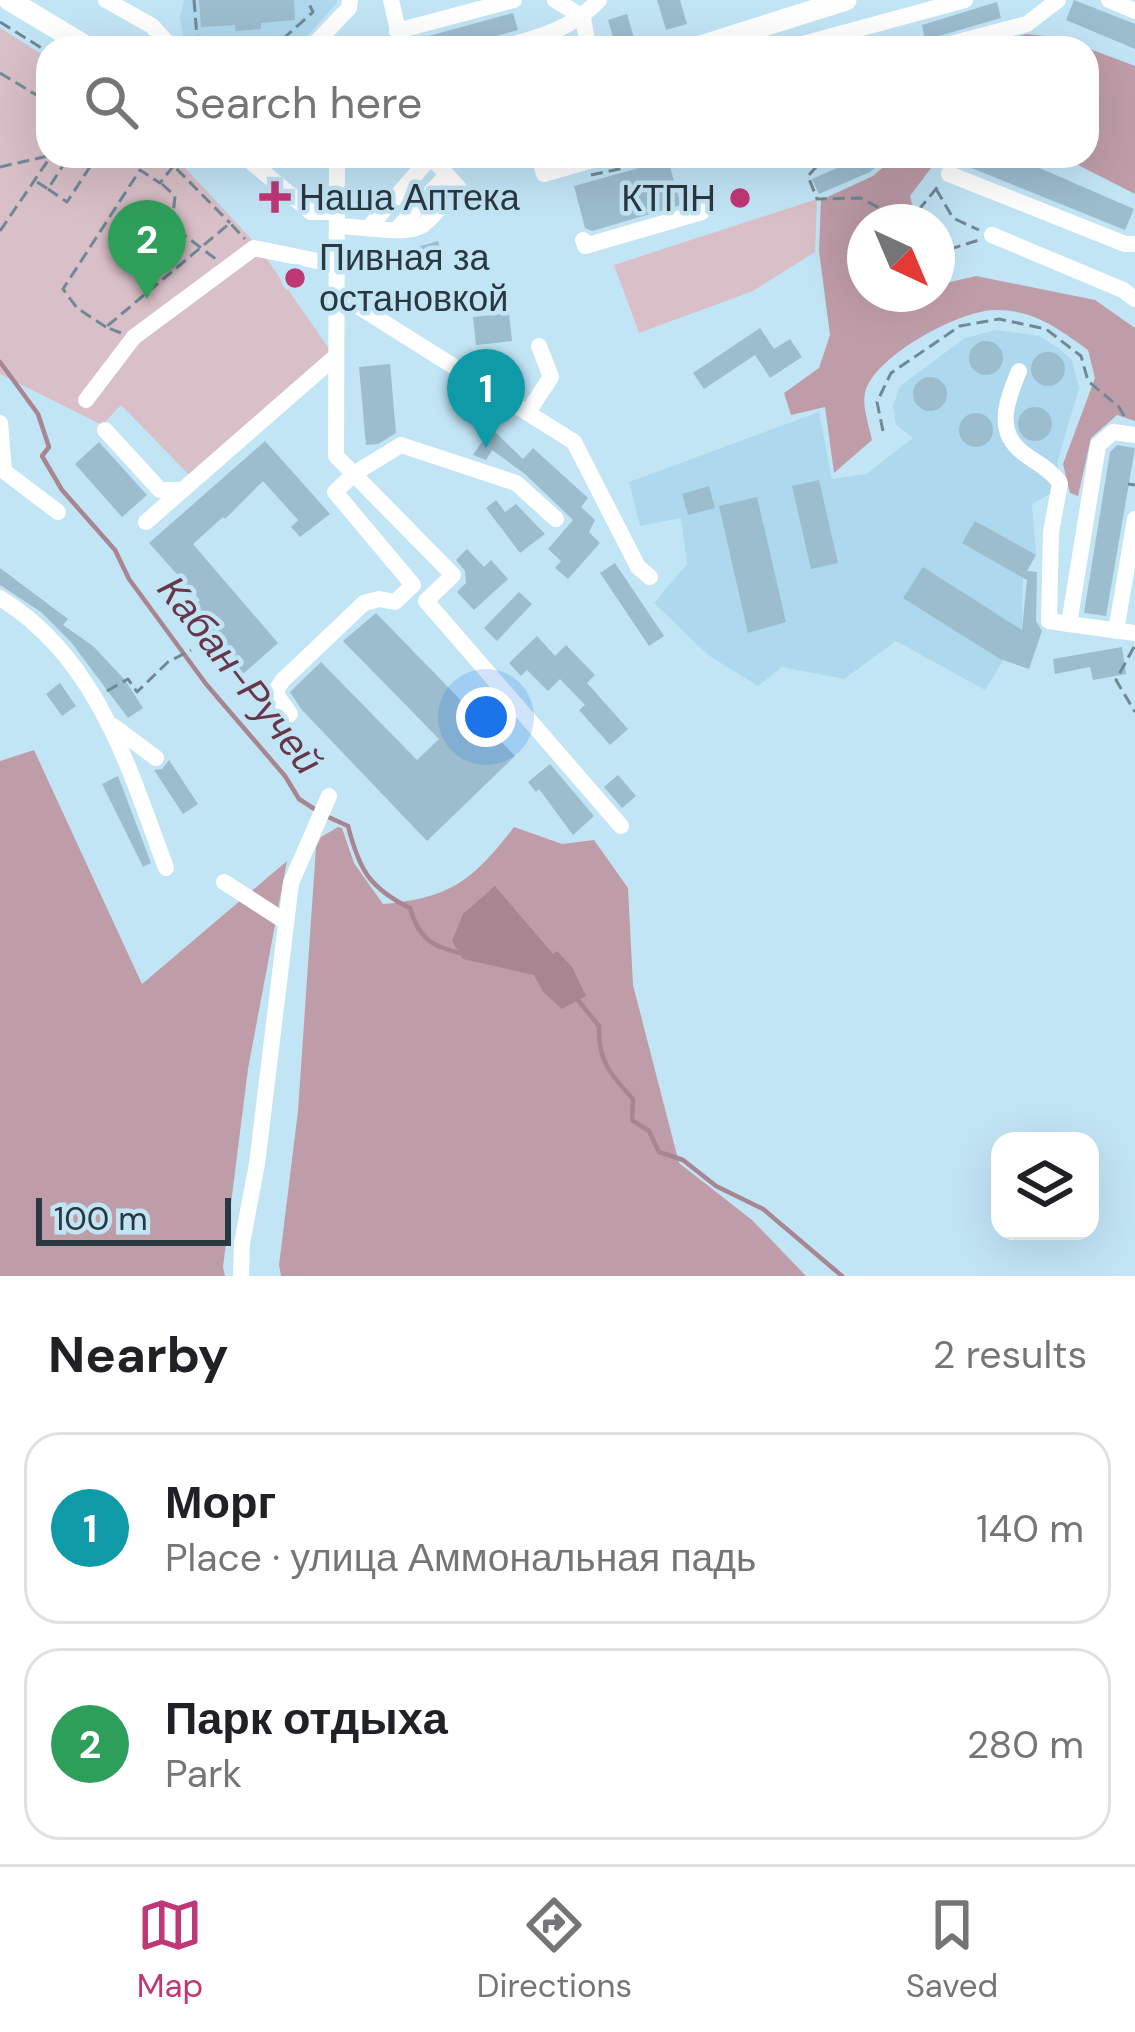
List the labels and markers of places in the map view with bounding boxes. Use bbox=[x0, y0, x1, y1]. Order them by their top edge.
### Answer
place label: Наша Аптека bbox=[299, 174, 521, 221]
place label: КТПН bbox=[621, 175, 716, 222]
marker: Наша Аптека bbox=[262, 184, 288, 210]
marker: КТПН bbox=[727, 185, 753, 211]
pin: 2 bbox=[108, 200, 186, 299]
place label: Пивная за остановкой bbox=[319, 234, 508, 322]
marker: Пивная за остановкой bbox=[282, 265, 308, 291]
pin: 1 bbox=[447, 349, 525, 448]

